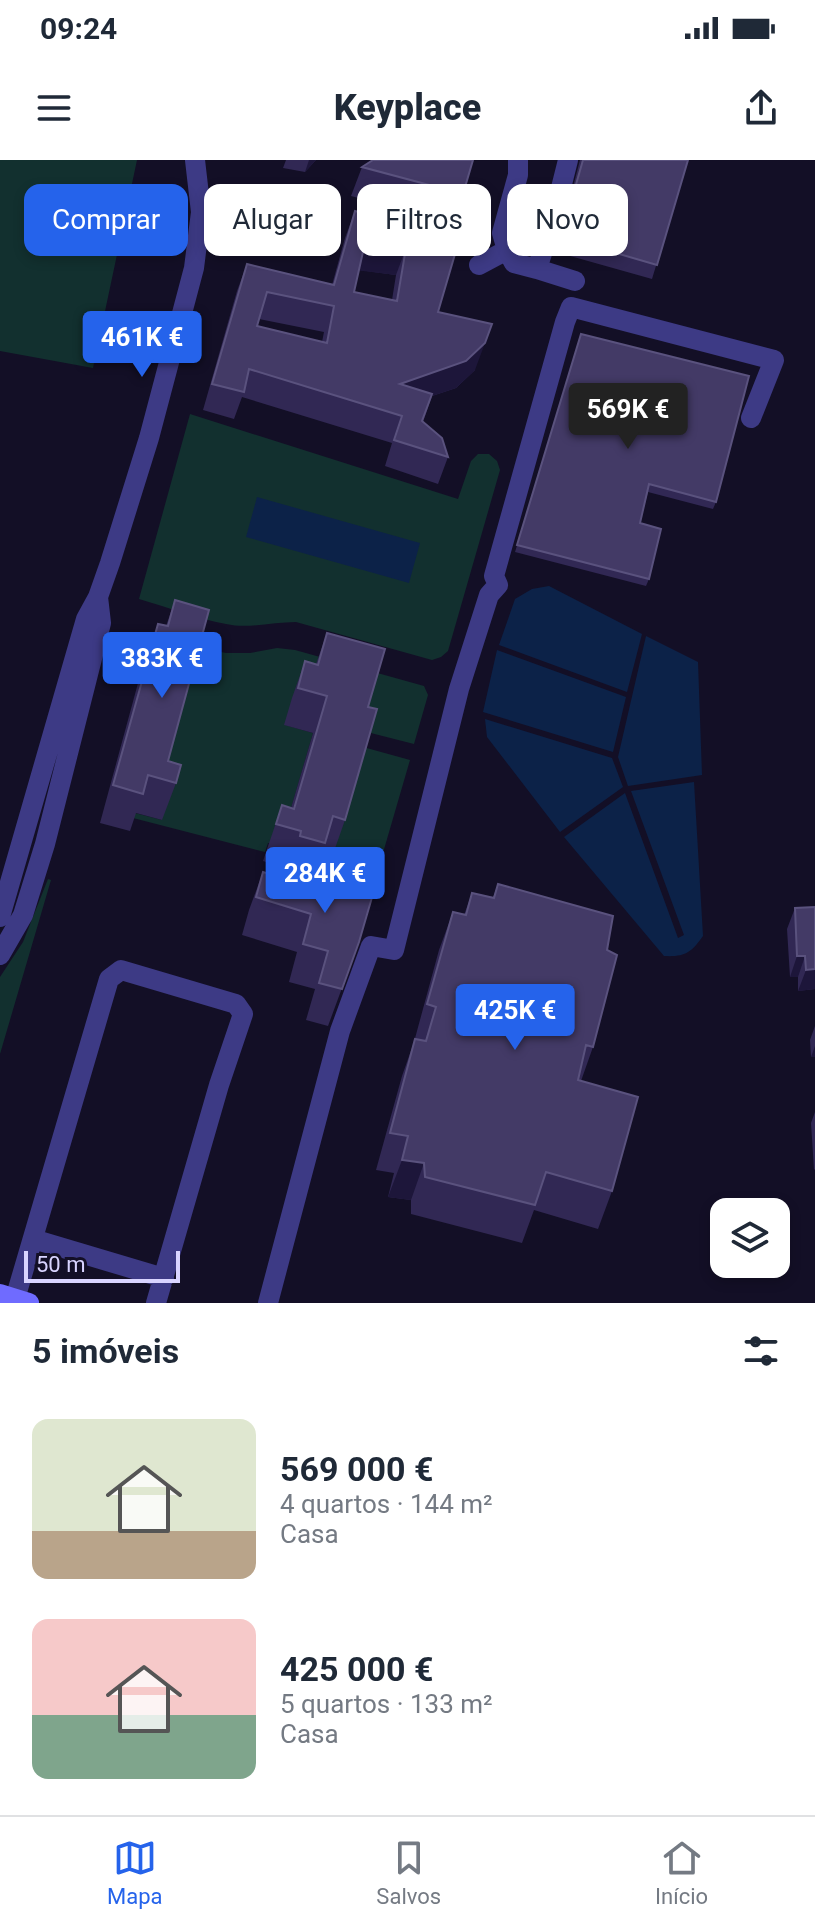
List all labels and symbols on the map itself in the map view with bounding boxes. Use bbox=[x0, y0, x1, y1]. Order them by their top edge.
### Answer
pin: 461K € bbox=[77, 311, 207, 379]
pin: 569K € bbox=[563, 383, 693, 451]
pin: 383K € bbox=[97, 632, 227, 700]
pin: 284K € bbox=[260, 847, 390, 915]
pin: 425K € bbox=[450, 984, 580, 1052]
scale bar bbox=[24, 1247, 180, 1283]

